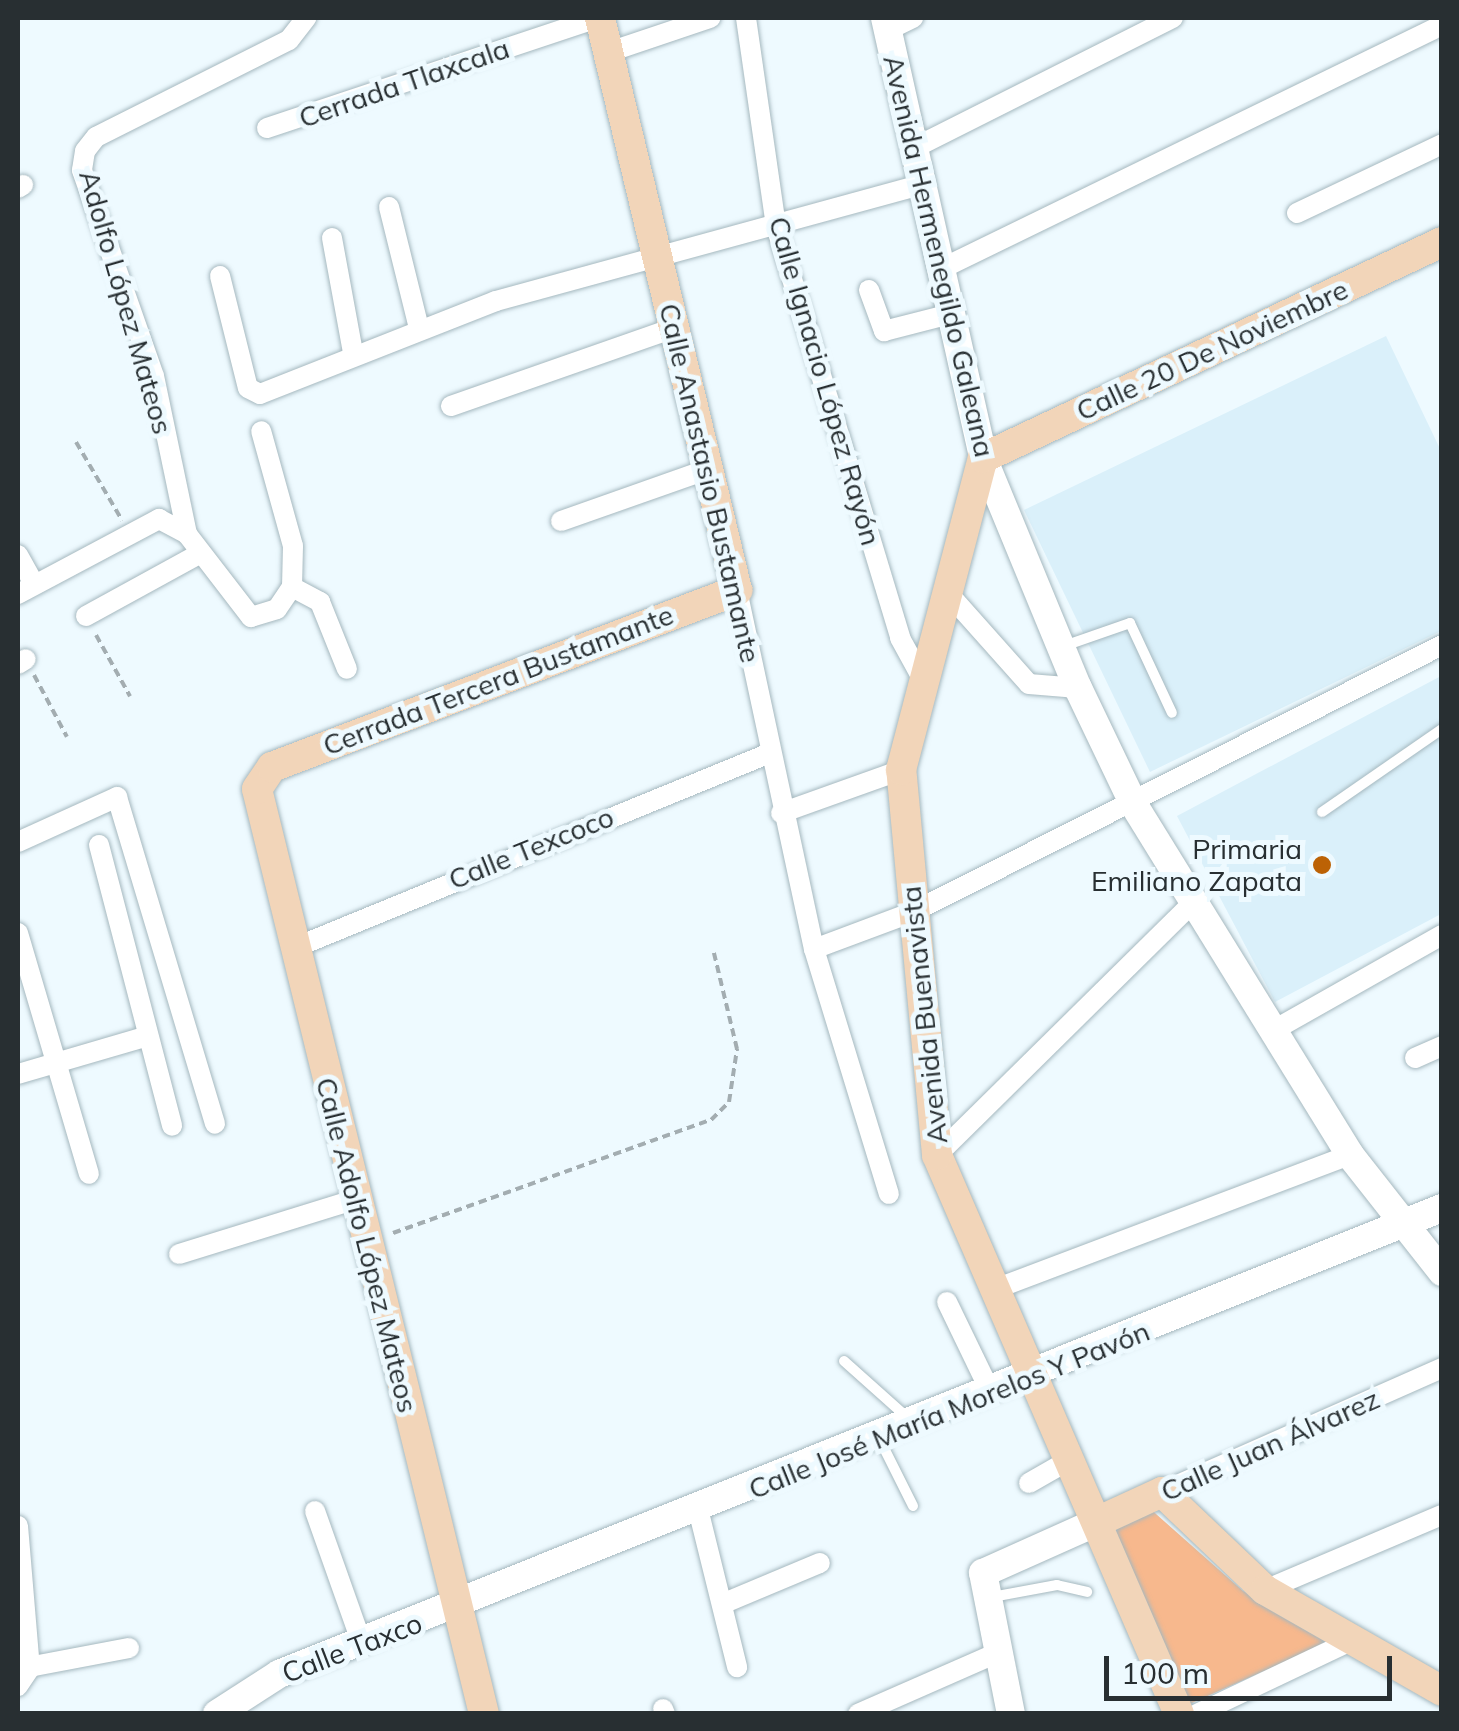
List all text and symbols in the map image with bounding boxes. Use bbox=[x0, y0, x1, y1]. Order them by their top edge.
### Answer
street label: Cerrada Tlaxcala bbox=[294, 31, 514, 135]
street label: Avenida Hermenegildo Galeana bbox=[876, 52, 1002, 460]
street label: Adolfo López Mateos bbox=[72, 166, 180, 438]
street label: Calle Ignacio López Rayón bbox=[762, 213, 888, 549]
street label: Calle 20 De Noviembre bbox=[1071, 272, 1353, 428]
street label: Calle Anastasio Bustamante bbox=[652, 300, 768, 666]
street label: Cerrada Tercera Bustamante bbox=[318, 598, 678, 762]
street label: Calle Texcoco bbox=[444, 800, 618, 896]
place label: Primaria Emiliano Zapata bbox=[1091, 832, 1302, 898]
marker: Primaria Emiliano Zapata bbox=[1311, 854, 1333, 876]
street label: Avenida Buenavista bbox=[894, 884, 954, 1146]
street label: Calle Adolfo López Mateos bbox=[309, 1074, 425, 1416]
street label: Calle José María Morelos Y Pavón bbox=[744, 1314, 1154, 1506]
street label: Calle Juan Álvarez bbox=[1156, 1382, 1384, 1508]
street label: Calle Taxco bbox=[277, 1606, 427, 1690]
scale bar bbox=[1109, 1636, 1396, 1698]
text: 100 m bbox=[1121, 1654, 1209, 1692]

